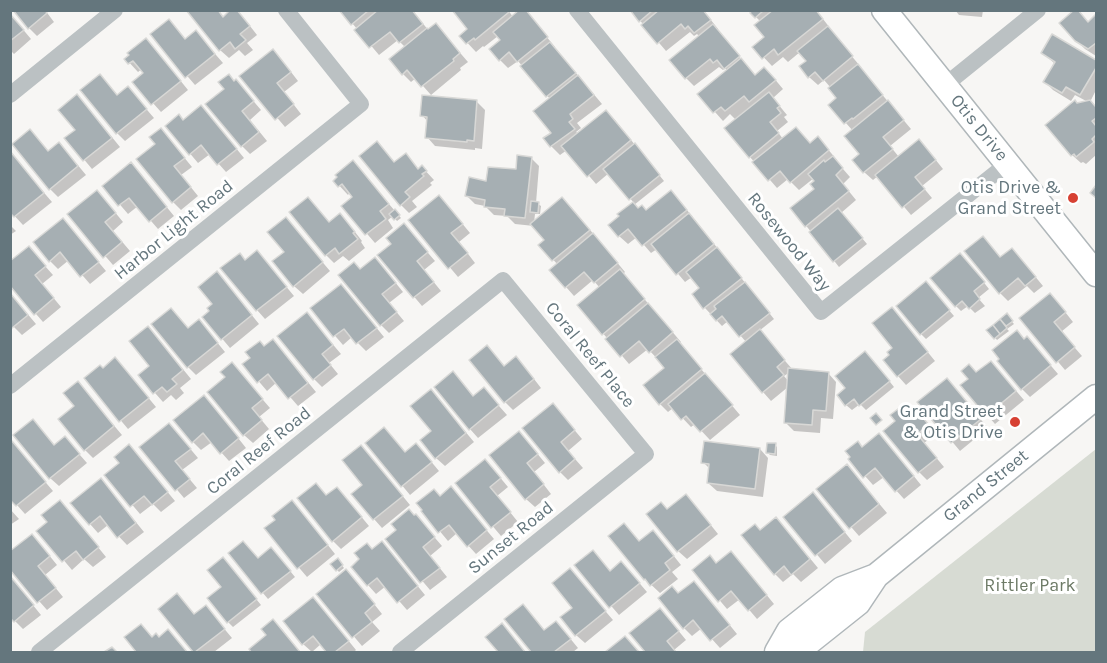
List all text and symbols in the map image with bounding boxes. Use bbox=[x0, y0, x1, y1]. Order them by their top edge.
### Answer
street label: Otis Drive bbox=[946, 90, 1012, 166]
street label: Harbor Light Road bbox=[110, 175, 238, 285]
place label: Otis Drive & Grand Street bbox=[958, 177, 1061, 219]
street label: Rosewood Way bbox=[743, 188, 835, 296]
marker: Otis Drive & Grand Street bbox=[1066, 191, 1080, 205]
street label: Coral Reef Place bbox=[541, 298, 639, 412]
place label: Grand Street & Otis Drive bbox=[900, 401, 1003, 444]
street label: Coral Reef Road bbox=[202, 402, 316, 500]
marker: Grand Street & Otis Drive bbox=[1008, 415, 1022, 429]
street label: Grand Street bbox=[939, 445, 1033, 527]
street label: Sunset Road bbox=[464, 497, 558, 579]
park label: Rittler Park bbox=[984, 575, 1076, 597]

